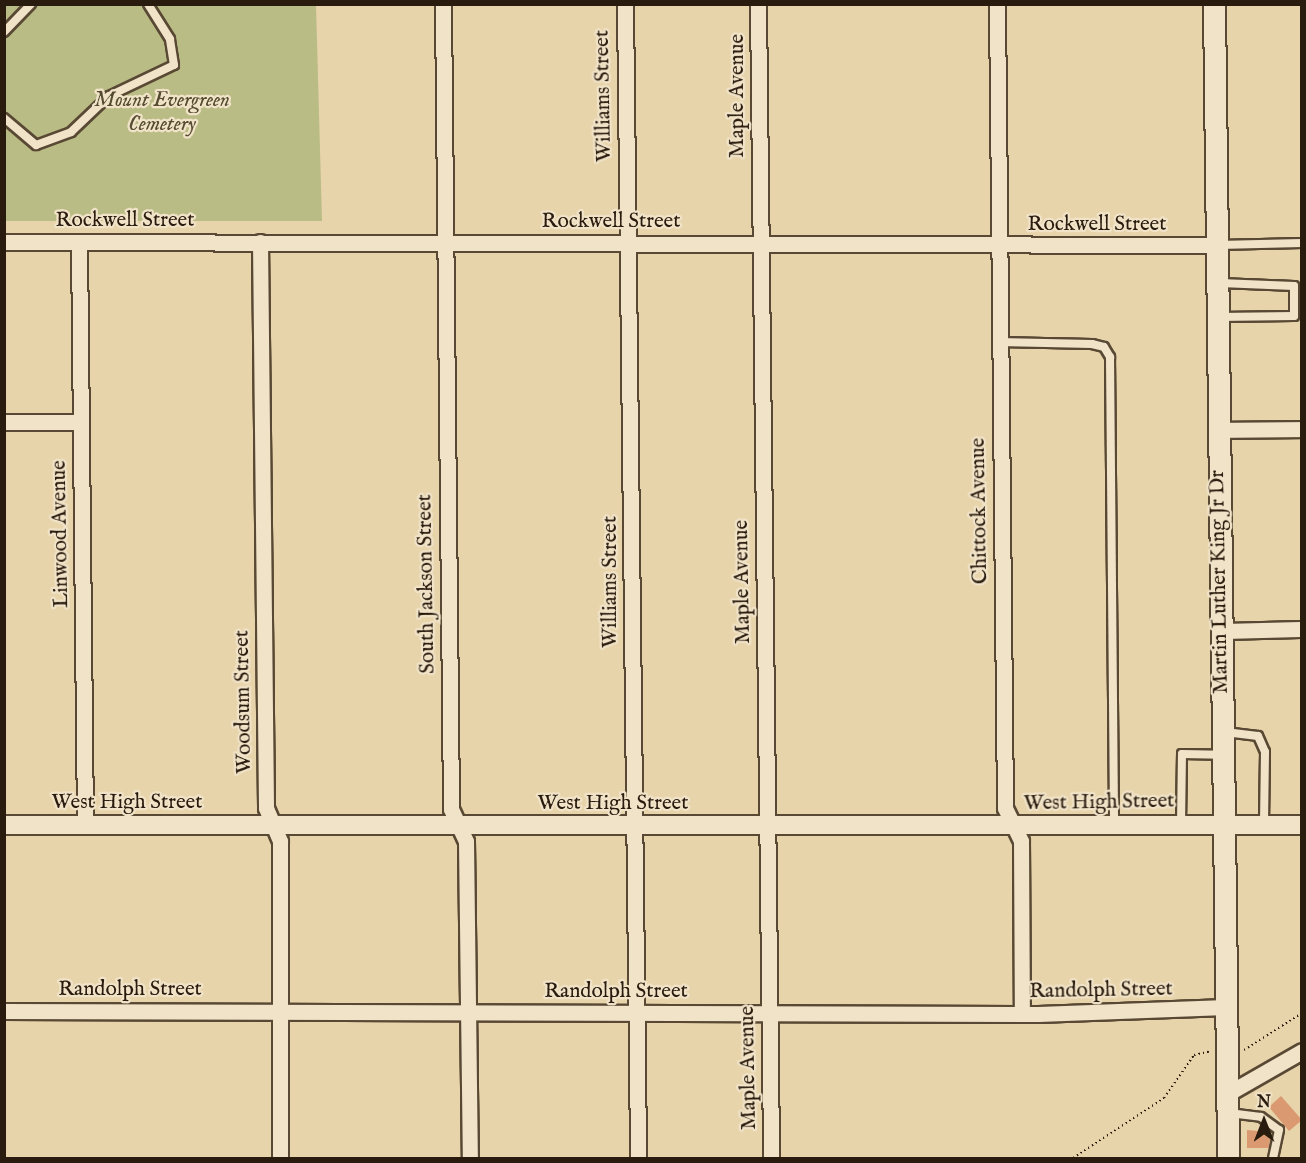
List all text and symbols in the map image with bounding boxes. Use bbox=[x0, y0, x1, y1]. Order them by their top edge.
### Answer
street label: Williams Street bbox=[590, 30, 618, 162]
street label: Maple Avenue bbox=[725, 34, 751, 158]
park label: Mount Evergreen Cemetery bbox=[94, 88, 230, 138]
street label: Rockwell Street bbox=[56, 208, 194, 234]
street label: Rockwell Street bbox=[542, 209, 680, 235]
street label: Rockwell Street bbox=[1028, 212, 1166, 238]
street label: Chittock Avenue bbox=[966, 438, 994, 584]
street label: Linwood Avenue bbox=[47, 460, 75, 608]
street label: Martin Luther King Jr Dr bbox=[1205, 470, 1235, 694]
street label: South Jackson Street bbox=[413, 494, 441, 674]
street label: Williams Street bbox=[598, 516, 624, 648]
street label: Maple Avenue bbox=[729, 520, 757, 644]
street label: Woodsum Street bbox=[230, 630, 258, 774]
street label: West High Street bbox=[1023, 789, 1175, 817]
street label: West High Street bbox=[52, 790, 202, 816]
street label: West High Street bbox=[538, 791, 688, 817]
street label: Randolph Street bbox=[58, 977, 202, 1003]
street label: Randolph Street bbox=[1029, 977, 1173, 1005]
street label: Randolph Street bbox=[544, 979, 688, 1005]
street label: Maple Avenue bbox=[735, 1006, 763, 1130]
north arrow bbox=[1234, 1091, 1294, 1151]
text: N bbox=[1257, 1093, 1271, 1113]

